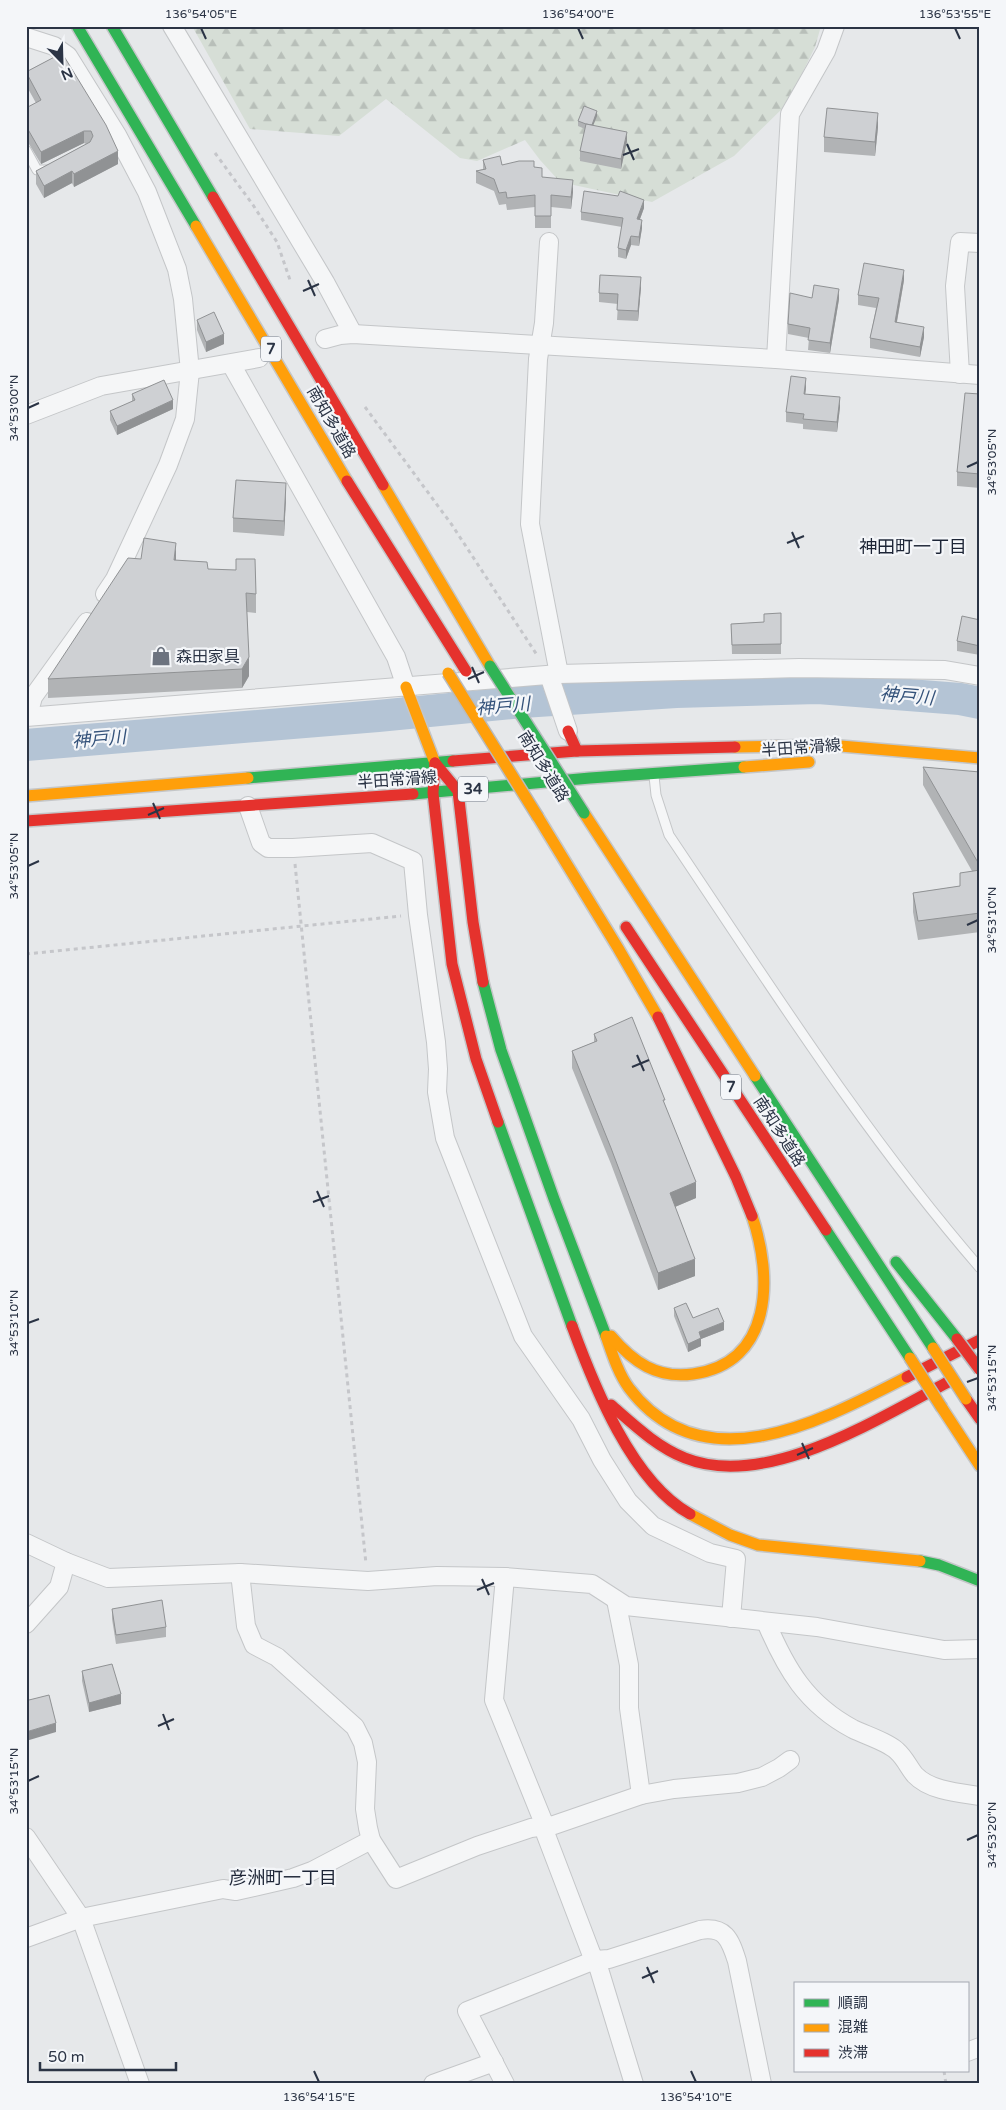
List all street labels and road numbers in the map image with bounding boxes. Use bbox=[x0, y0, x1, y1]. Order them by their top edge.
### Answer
road number: 7 bbox=[261, 336, 281, 362]
street label: 南知多道路 bbox=[302, 383, 360, 462]
street label: 南知多道路 bbox=[513, 727, 573, 806]
street label: 半田常滑線 bbox=[760, 735, 842, 761]
street label: 半田常滑線 bbox=[356, 767, 438, 793]
road number: 34 bbox=[458, 776, 488, 802]
road number: 7 bbox=[721, 1074, 741, 1100]
street label: 南知多道路 bbox=[749, 1093, 809, 1171]

